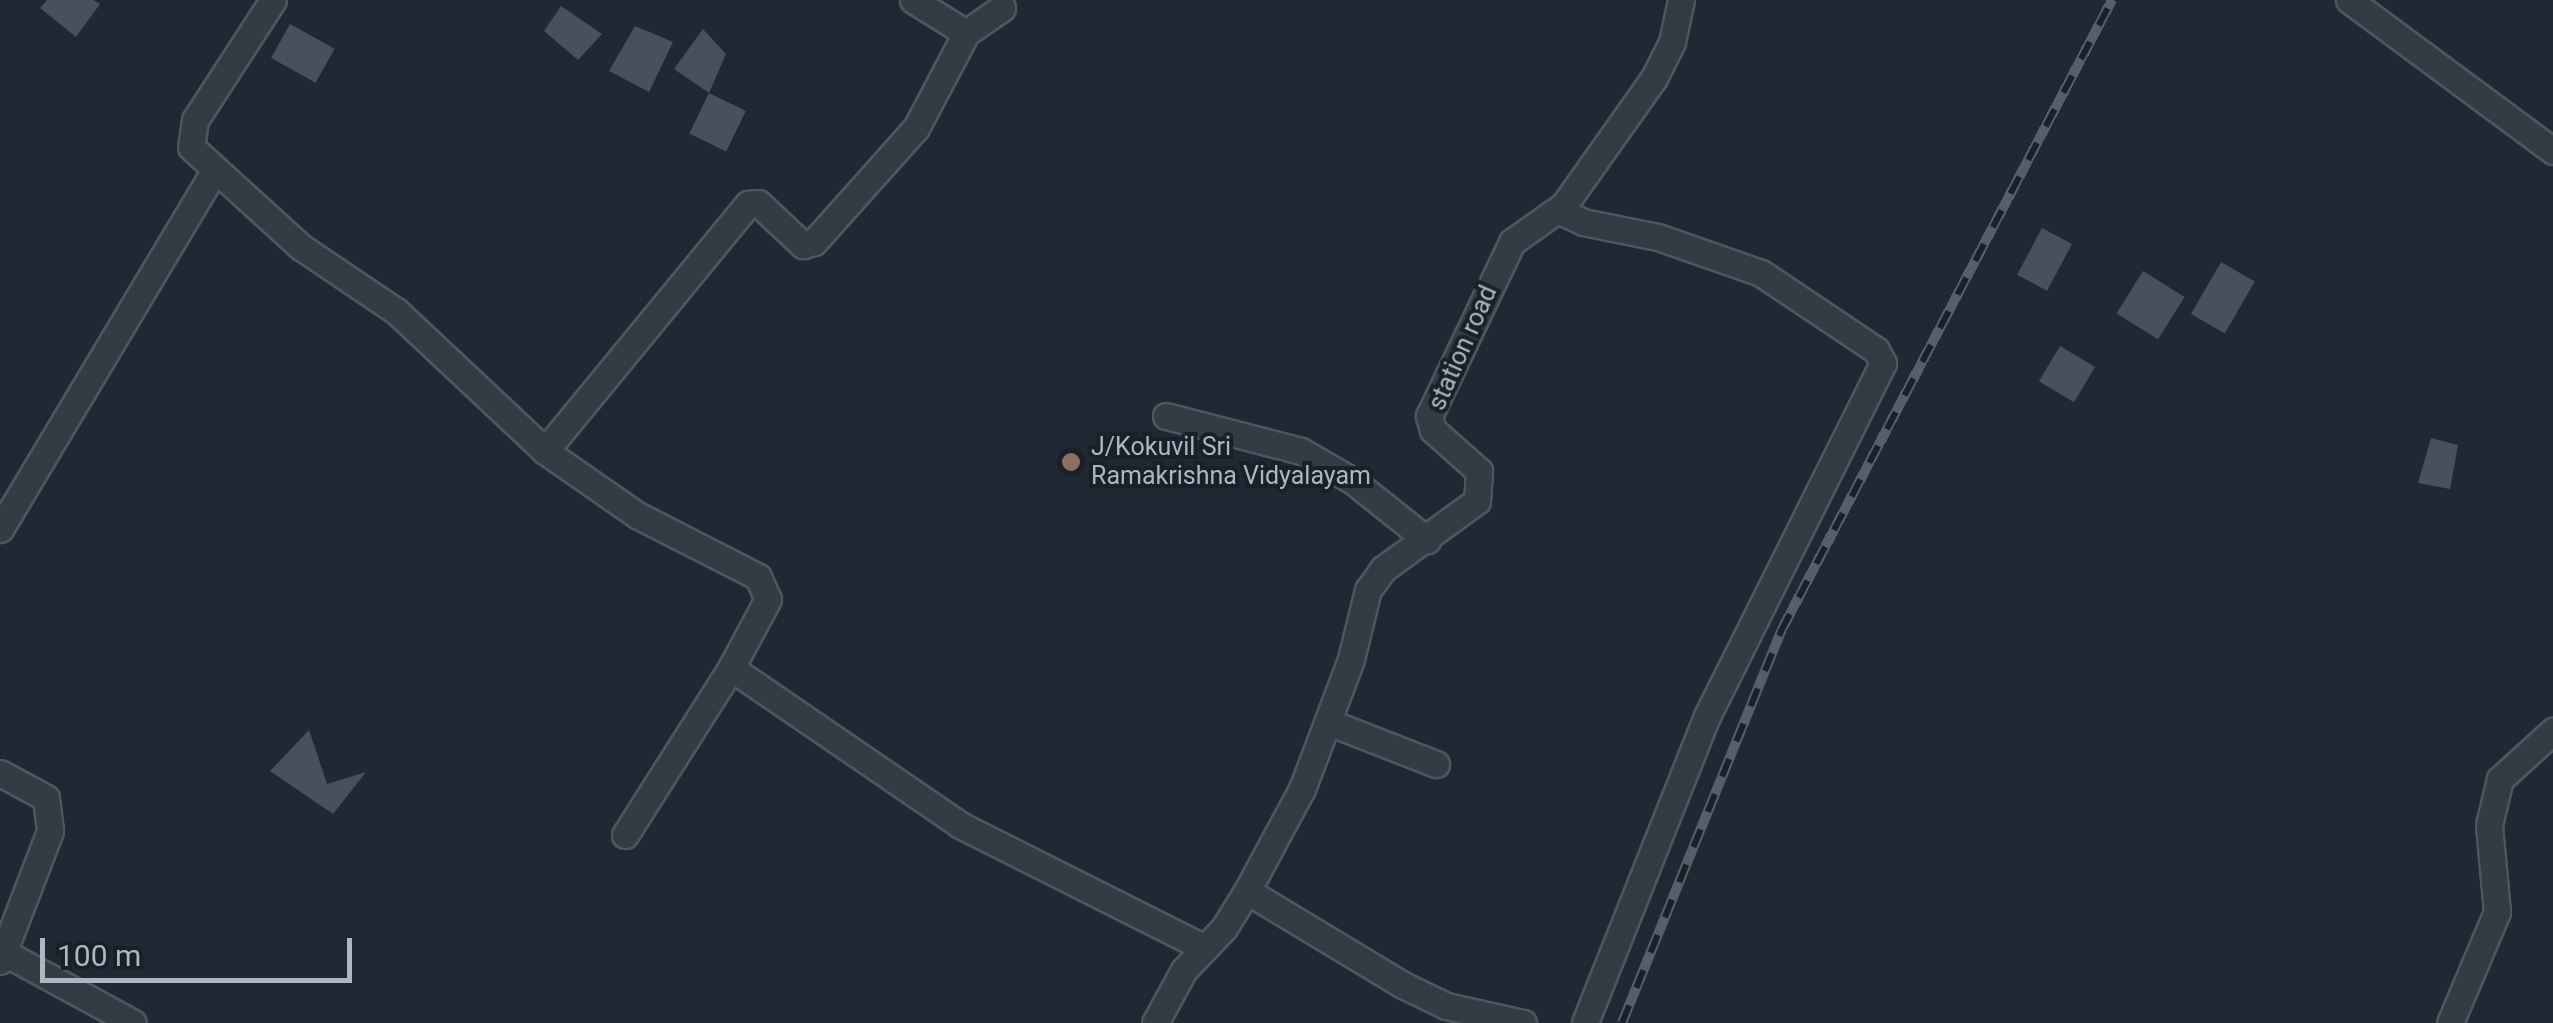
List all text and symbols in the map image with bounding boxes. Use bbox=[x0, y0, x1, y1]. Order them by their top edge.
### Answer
street label: station road bbox=[1422, 281, 1504, 415]
place label: J/Kokuvil Sri Ramakrishna Vidyalayam bbox=[1091, 433, 1371, 492]
marker: J/Kokuvil Sri Ramakrishna Vidyalayam bbox=[1060, 451, 1082, 473]
scale bar bbox=[45, 918, 358, 980]
text: 100 m bbox=[57, 938, 141, 973]

